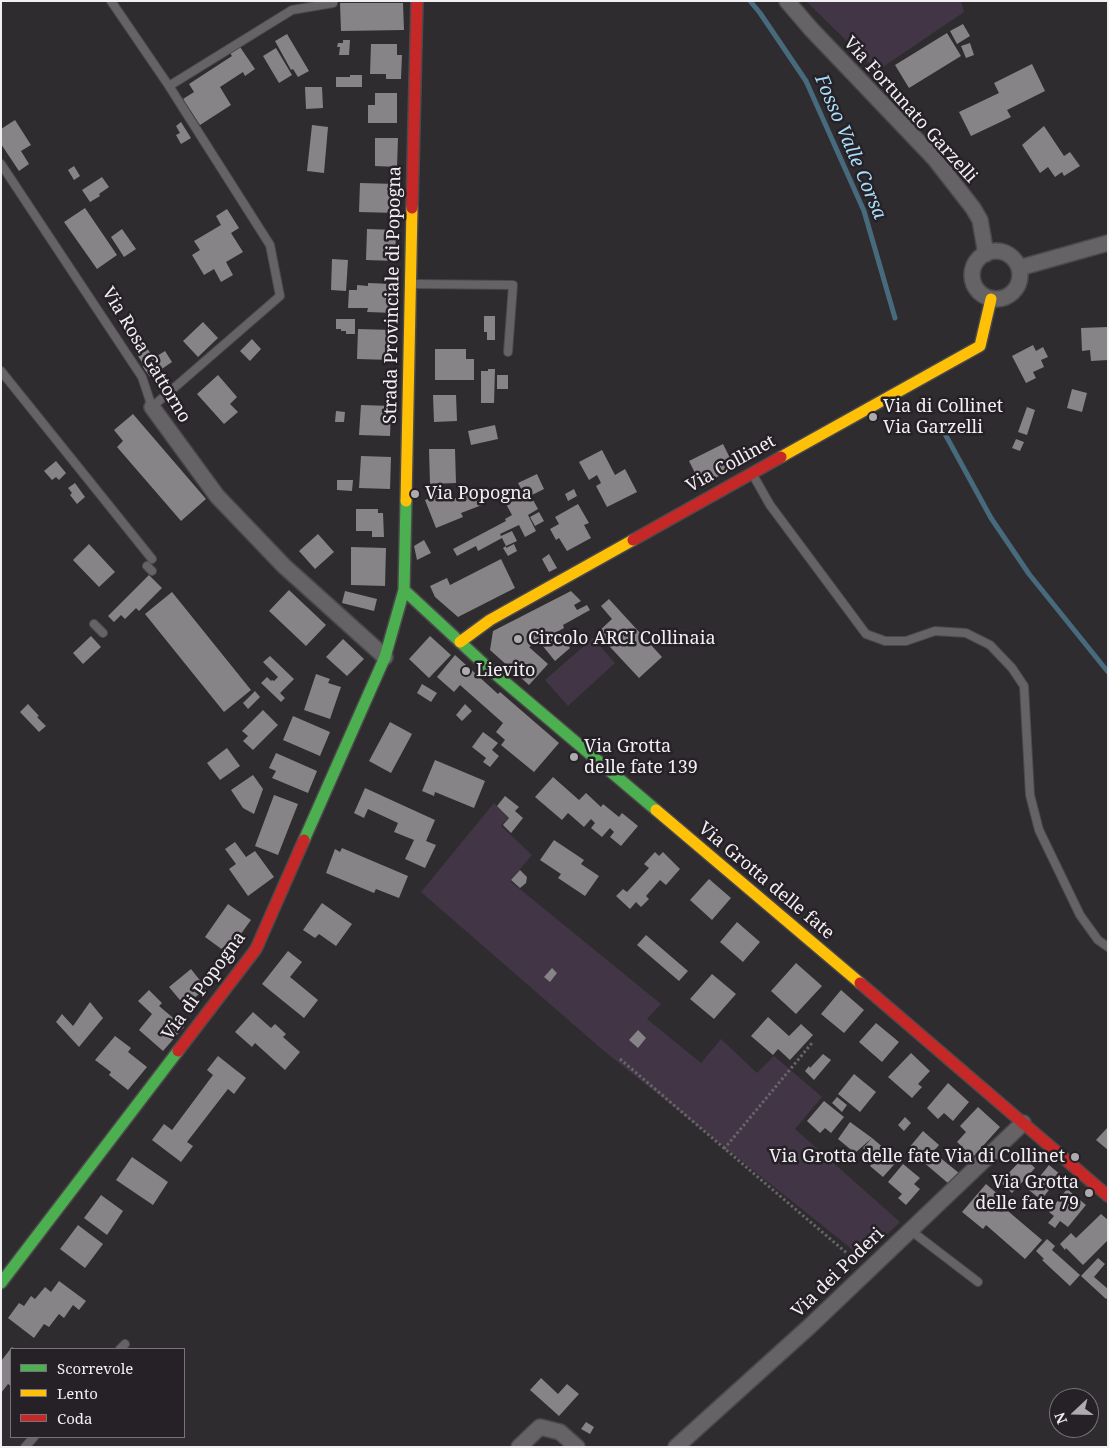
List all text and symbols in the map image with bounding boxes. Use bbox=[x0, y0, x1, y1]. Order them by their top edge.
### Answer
street label: Via Fortunato Garzelli bbox=[839, 32, 981, 188]
water label: Fosso Valle Corsa bbox=[809, 71, 891, 223]
street label: Strada Provinciale di Popogna bbox=[380, 166, 406, 424]
street label: Via Rosa Gattorno bbox=[97, 283, 195, 427]
place label: Via di Collinet Via Garzelli bbox=[883, 396, 1003, 438]
marker: Via di Collinet Via Garzelli bbox=[867, 411, 879, 423]
street label: Via Collinet bbox=[683, 431, 779, 497]
place label: Via Popogna bbox=[425, 483, 532, 505]
marker: Via Popogna bbox=[409, 488, 421, 500]
place label: Circolo ARCI Collinaia bbox=[528, 628, 716, 650]
marker: Circolo ARCI Collinaia bbox=[512, 633, 524, 645]
place label: Lievito bbox=[476, 660, 536, 682]
marker: Lievito bbox=[460, 665, 472, 677]
place label: Via Grotta delle fate 139 bbox=[584, 736, 698, 779]
marker: Via Grotta delle fate 139 bbox=[568, 751, 580, 763]
street label: Via Grotta delle fate bbox=[694, 818, 838, 944]
street label: Via di Popogna bbox=[158, 928, 250, 1044]
place label: Via Grotta delle fate Via di Collinet bbox=[769, 1146, 1065, 1168]
marker: Via Grotta delle fate Via di Collinet bbox=[1069, 1151, 1081, 1163]
place label: Via Grotta delle fate 79 bbox=[975, 1172, 1079, 1214]
marker: Via Grotta delle fate 79 bbox=[1083, 1187, 1095, 1199]
street label: Via dei Poderi bbox=[787, 1224, 889, 1322]
legend bbox=[10, 1348, 185, 1438]
text: Scorrevole bbox=[57, 1358, 133, 1378]
text: Lento bbox=[57, 1383, 98, 1403]
north arrow bbox=[1049, 1388, 1099, 1438]
text: Coda bbox=[57, 1408, 93, 1428]
text: N bbox=[1050, 1410, 1071, 1427]

